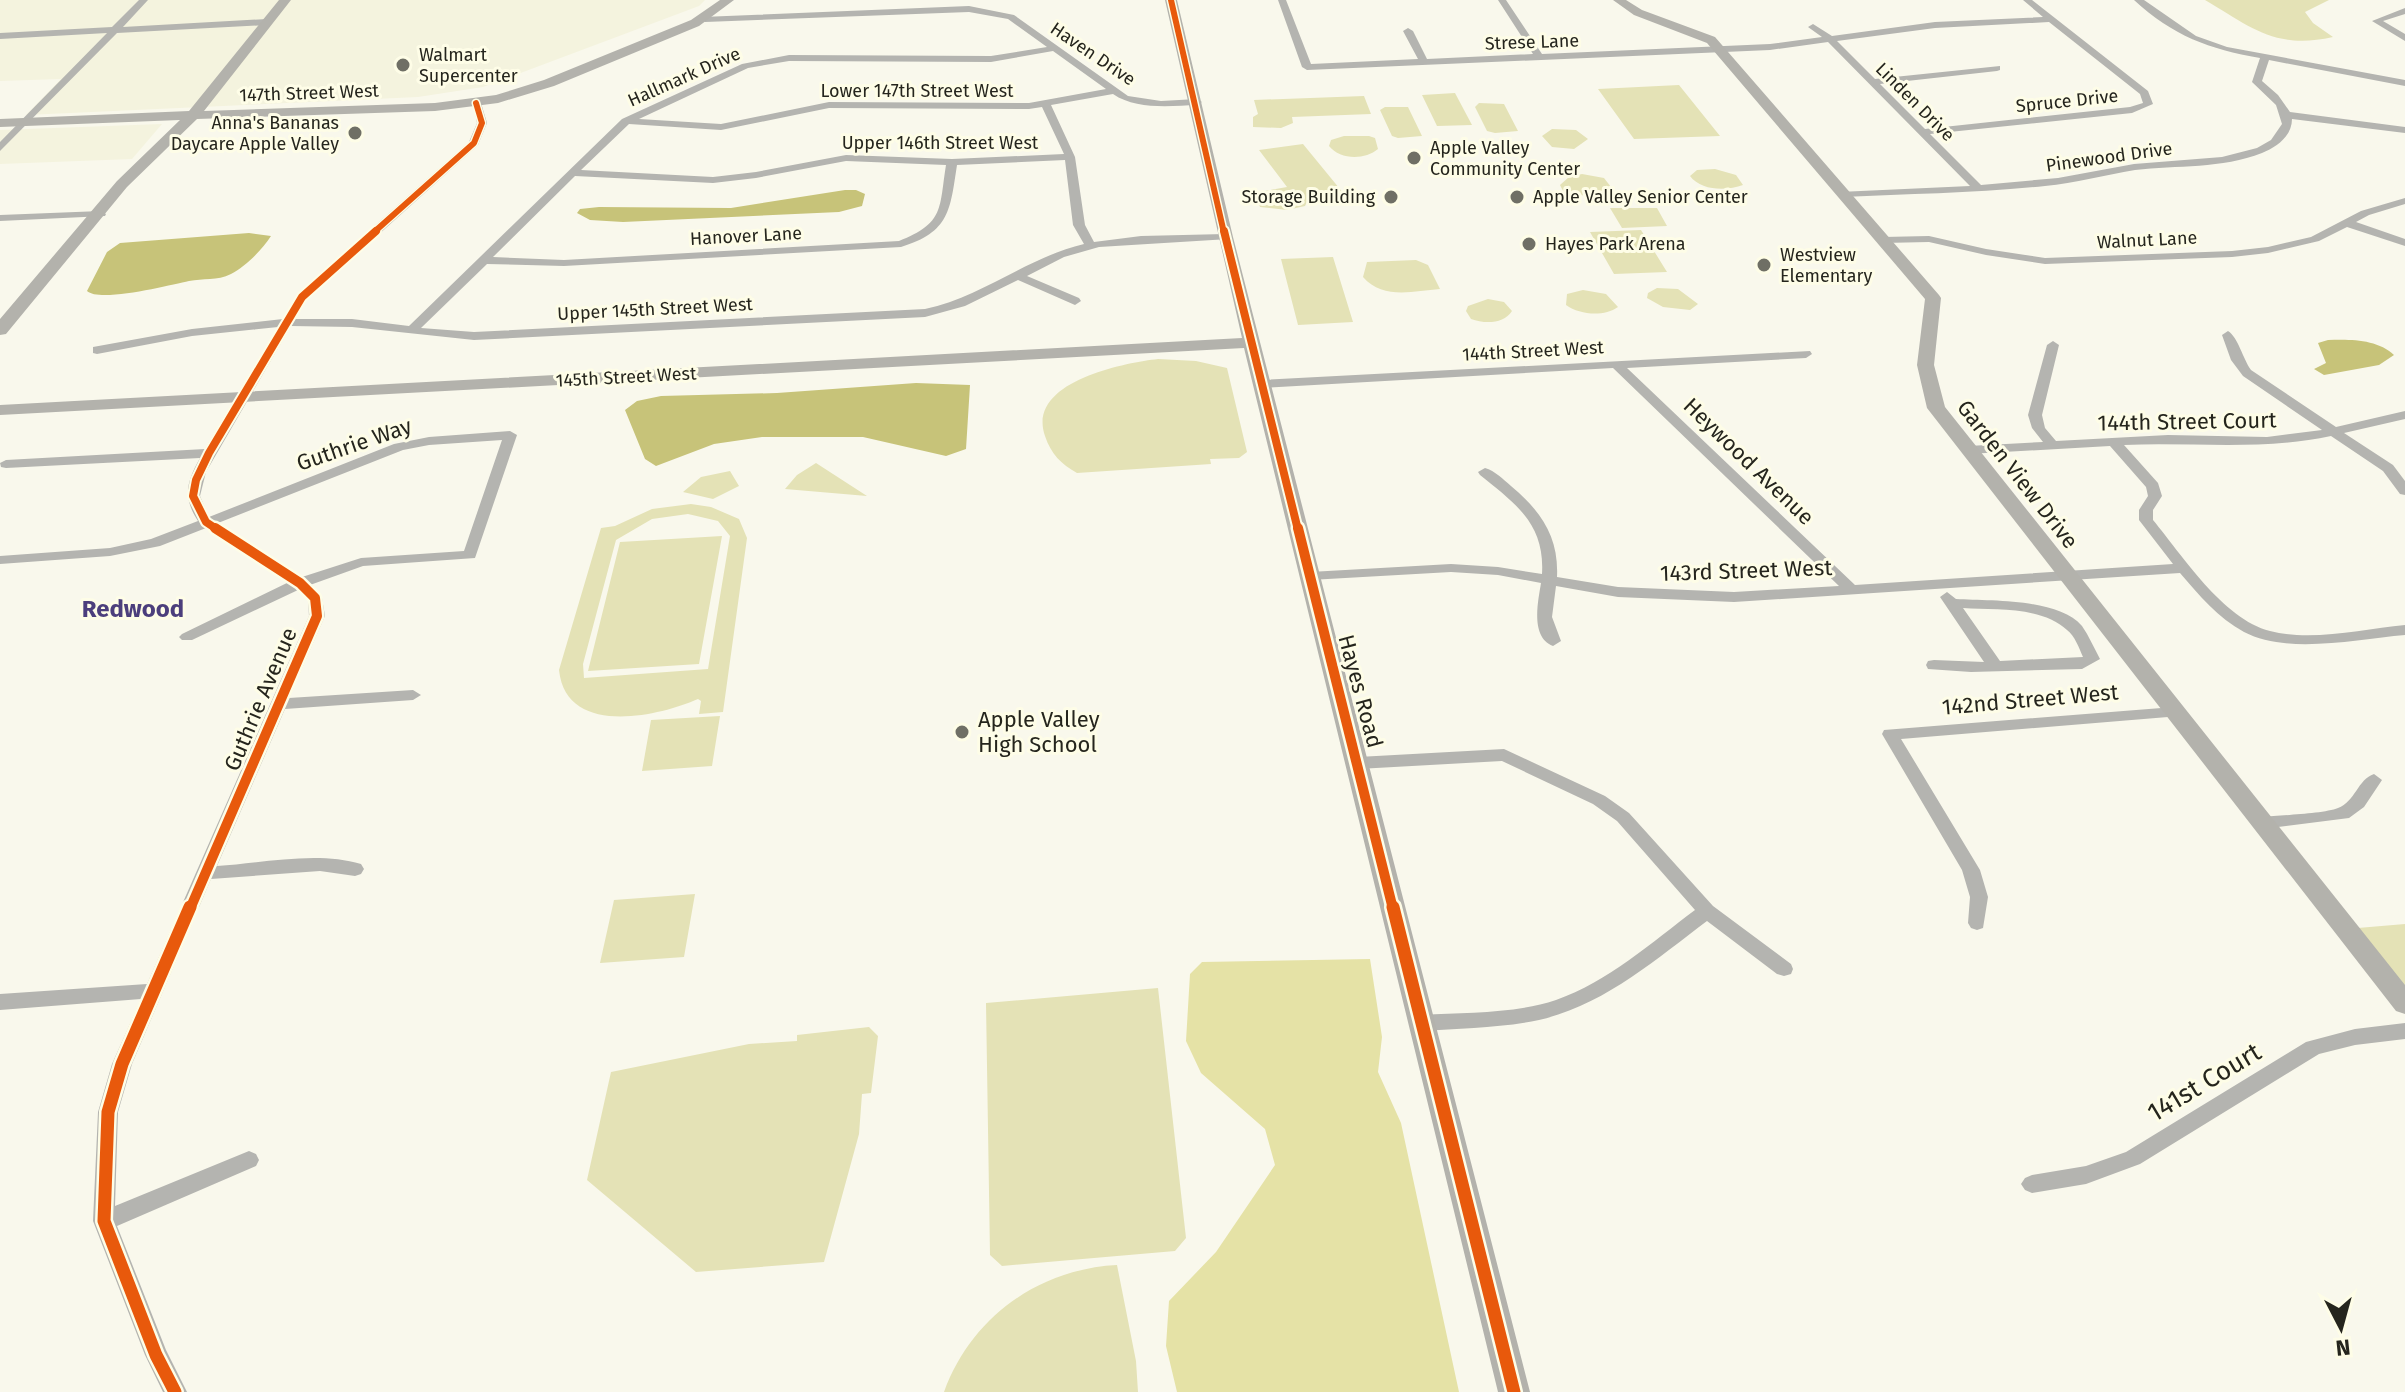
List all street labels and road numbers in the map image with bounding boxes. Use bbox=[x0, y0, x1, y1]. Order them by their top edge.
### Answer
street label: Haven Drive bbox=[1046, 18, 1140, 90]
street label: Strese Lane bbox=[1484, 29, 1580, 55]
street label: Hallmark Drive bbox=[624, 42, 744, 112]
street label: Linden Drive bbox=[1871, 58, 1959, 146]
street label: 147th Street West bbox=[239, 80, 380, 106]
street label: Lower 147th Street West bbox=[820, 80, 1014, 102]
street label: Spruce Drive bbox=[2015, 85, 2119, 117]
street label: Upper 146th Street West bbox=[842, 132, 1039, 154]
street label: Pinewood Drive bbox=[2044, 137, 2174, 177]
street label: Hanover Lane bbox=[689, 222, 803, 250]
street label: Walnut Lane bbox=[2096, 226, 2198, 254]
street label: Upper 145th Street West bbox=[557, 293, 754, 325]
street label: 144th Street West bbox=[1462, 336, 1605, 366]
street label: 145th Street West bbox=[555, 362, 697, 392]
street label: Heywood Avenue bbox=[1678, 392, 1820, 531]
street label: Garden View Drive bbox=[1951, 395, 2084, 554]
street label: 144th Street Court bbox=[2097, 406, 2277, 437]
street label: Guthrie Way bbox=[293, 412, 415, 477]
street label: 143rd Street West bbox=[1659, 554, 1833, 587]
street label: Guthrie Avenue bbox=[218, 623, 303, 775]
street label: Hayes Road bbox=[1332, 632, 1389, 751]
street label: 142nd Street West bbox=[1941, 678, 2120, 721]
street label: 141st Court bbox=[2142, 1036, 2267, 1128]

